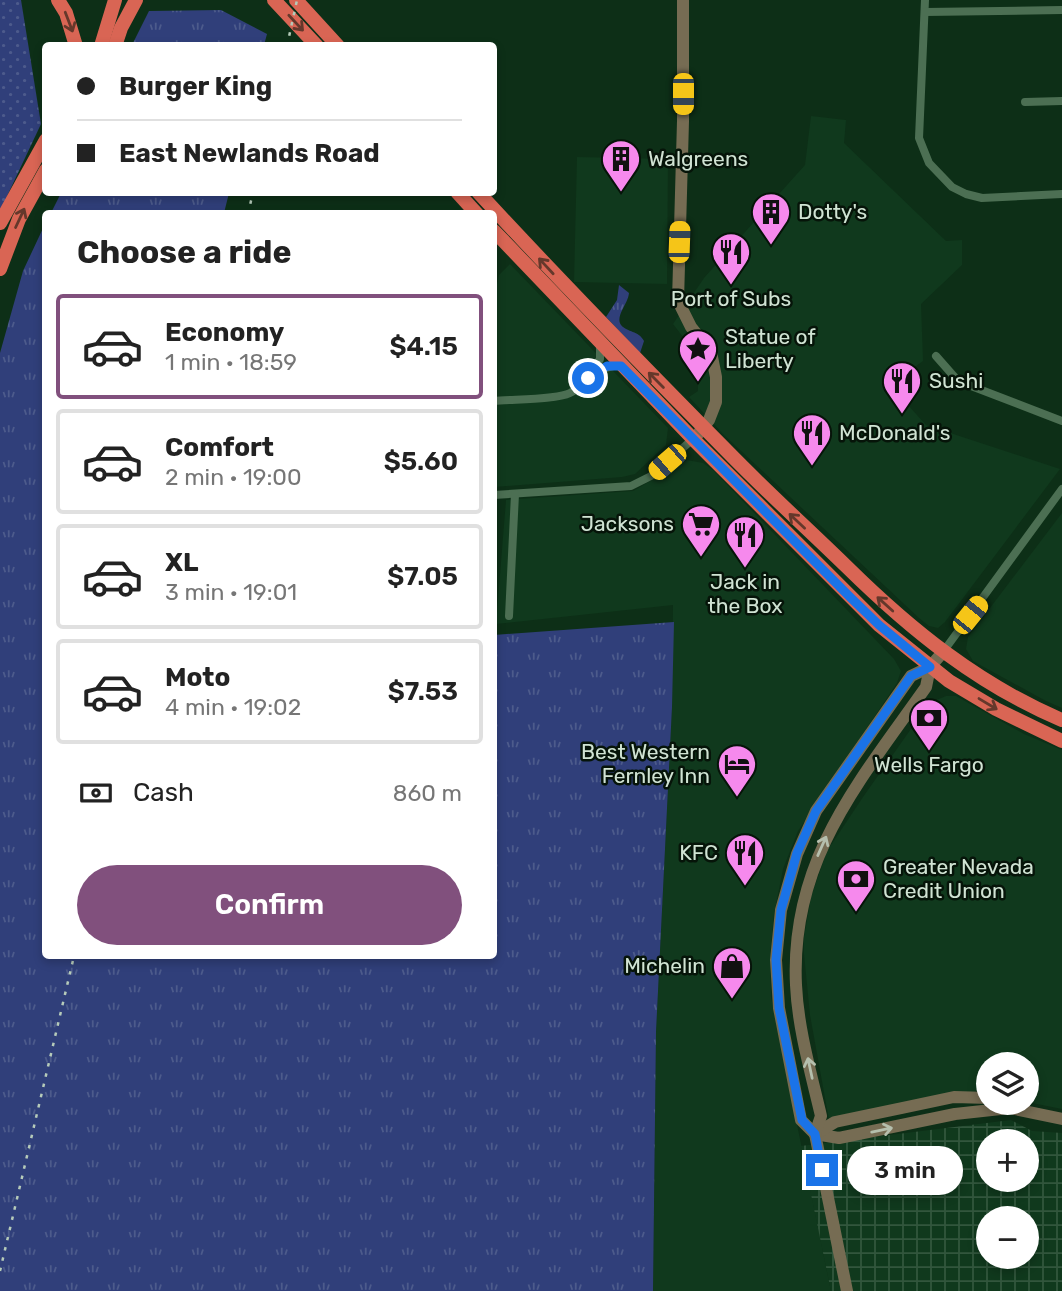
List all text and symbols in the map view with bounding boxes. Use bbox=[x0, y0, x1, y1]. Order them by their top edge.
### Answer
one-way arrow bbox=[64, 11, 76, 32]
one-way arrow bbox=[287, 14, 304, 31]
text: Burger King bbox=[119, 71, 272, 102]
car bbox=[673, 73, 694, 115]
text: East Newlands Road bbox=[119, 138, 380, 169]
building icon: Walgreens bbox=[600, 138, 642, 193]
place label: Walgreens bbox=[648, 146, 748, 171]
building icon: Dotty's bbox=[750, 191, 792, 246]
place label: Dotty's bbox=[798, 199, 867, 224]
one-way arrow bbox=[14, 208, 27, 229]
car bbox=[668, 221, 691, 263]
restaurant icon: Port of Subs bbox=[710, 231, 752, 286]
text: Choose a ride bbox=[77, 233, 291, 271]
one-way arrow bbox=[538, 258, 555, 275]
place label: Port of Subs bbox=[671, 286, 791, 311]
icon: car bbox=[81, 315, 144, 378]
text: Economy bbox=[165, 317, 284, 348]
place label: Statue of Liberty bbox=[725, 324, 816, 373]
place icon: Statue of Liberty bbox=[677, 328, 719, 383]
text: $4.15 bbox=[390, 331, 458, 362]
text: 1 min · 18:59 bbox=[165, 348, 297, 376]
restaurant icon: Sushi bbox=[881, 360, 923, 415]
route start bbox=[572, 362, 604, 394]
place label: Sushi bbox=[929, 368, 983, 393]
one-way arrow bbox=[647, 371, 664, 388]
restaurant icon: McDonald's bbox=[791, 412, 833, 467]
place label: McDonald's bbox=[839, 420, 951, 445]
icon: car bbox=[81, 430, 144, 493]
text: Comfort bbox=[165, 432, 274, 463]
car bbox=[645, 440, 690, 484]
text: $5.60 bbox=[384, 446, 458, 477]
text: 2 min · 19:00 bbox=[165, 463, 302, 491]
supermarket icon: Jacksons bbox=[680, 503, 722, 558]
place label: Jacksons bbox=[581, 511, 674, 536]
one-way arrow bbox=[788, 513, 806, 529]
restaurant icon: Jack in the Box bbox=[724, 514, 766, 569]
icon: car bbox=[81, 545, 144, 608]
text: XL bbox=[165, 547, 198, 578]
text: $7.05 bbox=[387, 561, 458, 592]
place label: Jack in the Box bbox=[707, 569, 783, 618]
text: 3 min · 19:01 bbox=[165, 578, 297, 606]
car bbox=[949, 592, 992, 638]
one-way arrow bbox=[876, 596, 894, 612]
icon: car bbox=[81, 660, 144, 723]
text: Moto bbox=[165, 662, 230, 693]
text: $7.53 bbox=[388, 676, 458, 707]
text: 4 min · 19:02 bbox=[165, 693, 301, 721]
bank icon: Wells Fargo bbox=[908, 697, 950, 752]
one-way arrow bbox=[977, 697, 997, 711]
place label: Best Western Fernley Inn bbox=[581, 739, 710, 788]
hotel icon: Best Western Fernley Inn bbox=[716, 743, 758, 798]
place label: Wells Fargo bbox=[874, 752, 984, 777]
icon: cash bbox=[77, 774, 115, 812]
text: Cash bbox=[133, 777, 194, 808]
text: 860 m bbox=[393, 779, 462, 807]
restaurant icon: KFC bbox=[724, 832, 766, 887]
one-way arrow bbox=[816, 835, 829, 857]
place label: KFC bbox=[679, 840, 718, 865]
place label: Greater Nevada Credit Union bbox=[883, 854, 1034, 903]
bank icon: Greater Nevada Credit Union bbox=[835, 858, 877, 913]
button: Confirm bbox=[77, 865, 462, 945]
shop icon: Michelin bbox=[711, 945, 753, 1000]
place label: Michelin bbox=[624, 953, 705, 978]
map controls bbox=[976, 1052, 1039, 1269]
button: layers bbox=[976, 1052, 1039, 1115]
one-way arrow bbox=[803, 1057, 817, 1080]
one-way arrow bbox=[870, 1122, 893, 1136]
button: + bbox=[976, 1129, 1039, 1192]
callout: 3 min bbox=[846, 1146, 962, 1194]
route end bbox=[806, 1154, 838, 1186]
text: 3 min bbox=[874, 1156, 936, 1184]
button: − bbox=[976, 1206, 1039, 1269]

